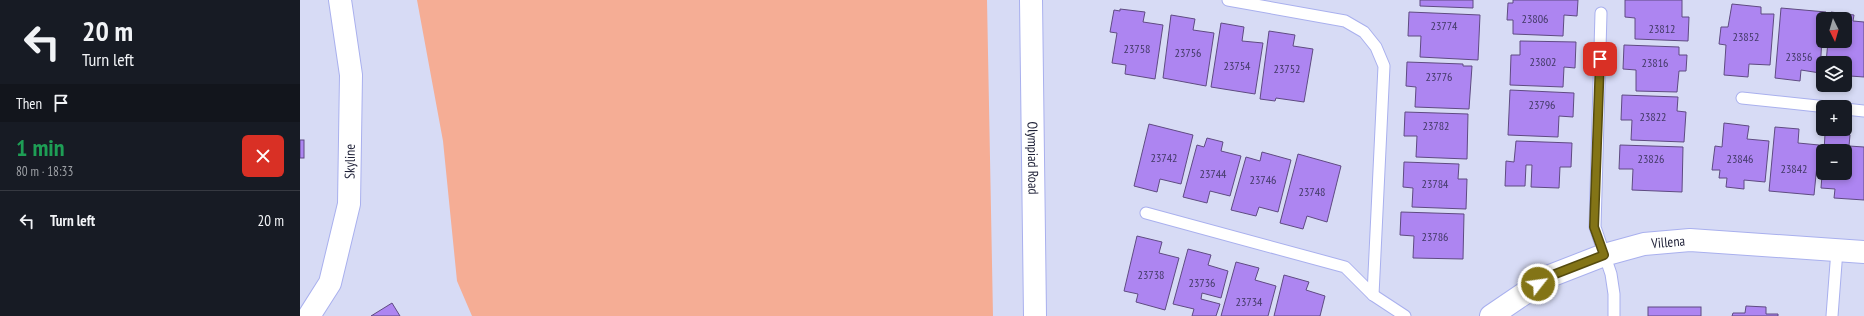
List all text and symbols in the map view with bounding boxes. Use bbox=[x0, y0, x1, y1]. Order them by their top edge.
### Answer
house number: 23806 bbox=[1521, 11, 1549, 26]
text: 20 m bbox=[82, 12, 133, 49]
north arrow bbox=[1816, 12, 1852, 48]
map controls bbox=[1816, 12, 1852, 180]
icon: left bbox=[16, 16, 68, 68]
house number: 23774 bbox=[1430, 18, 1458, 33]
house number: 23812 bbox=[1648, 21, 1676, 36]
house number: 23852 bbox=[1732, 29, 1760, 44]
house number: 23758 bbox=[1123, 41, 1151, 56]
pin bbox=[1583, 42, 1617, 76]
house number: 23756 bbox=[1174, 45, 1202, 60]
text: Turn left bbox=[82, 48, 134, 71]
icon: arrive bbox=[1589, 48, 1611, 70]
house number: 23856 bbox=[1785, 49, 1813, 64]
house number: 23802 bbox=[1529, 54, 1557, 69]
house number: 23816 bbox=[1641, 55, 1669, 70]
button: layers bbox=[1816, 56, 1852, 92]
house number: 23754 bbox=[1223, 58, 1251, 73]
house number: 23752 bbox=[1273, 61, 1301, 76]
house number: 23776 bbox=[1425, 69, 1453, 84]
icon: arrive bbox=[50, 92, 72, 114]
text: Then bbox=[16, 94, 42, 113]
house number: 23796 bbox=[1528, 97, 1556, 112]
button: + bbox=[1816, 100, 1852, 136]
house number: 23822 bbox=[1639, 109, 1667, 124]
house number: 23782 bbox=[1422, 118, 1450, 133]
street label: Olympiad Road bbox=[1024, 121, 1042, 195]
text: 1 min bbox=[16, 132, 64, 163]
button: close bbox=[242, 135, 284, 177]
street label: Skyline bbox=[340, 144, 359, 179]
button: − bbox=[1816, 144, 1852, 180]
house number: 23742 bbox=[1150, 150, 1178, 165]
house number: 23826 bbox=[1637, 151, 1665, 166]
house number: 23846 bbox=[1726, 151, 1754, 166]
house number: 23842 bbox=[1780, 161, 1808, 176]
text: 80 m · 18:33 bbox=[16, 163, 73, 180]
house number: 23744 bbox=[1199, 166, 1227, 181]
house number: 23746 bbox=[1249, 172, 1277, 187]
house number: 23784 bbox=[1421, 176, 1449, 191]
house number: 23748 bbox=[1298, 184, 1326, 199]
icon: left bbox=[16, 210, 38, 232]
text: Turn left bbox=[50, 211, 95, 230]
text: 20 m bbox=[258, 211, 284, 230]
house number: 23786 bbox=[1421, 229, 1449, 244]
street label: Villena bbox=[1650, 231, 1686, 252]
position arrow bbox=[1517, 263, 1559, 305]
house number: 23738 bbox=[1137, 267, 1165, 282]
house number: 23736 bbox=[1188, 275, 1216, 290]
house number: 23734 bbox=[1235, 294, 1263, 309]

